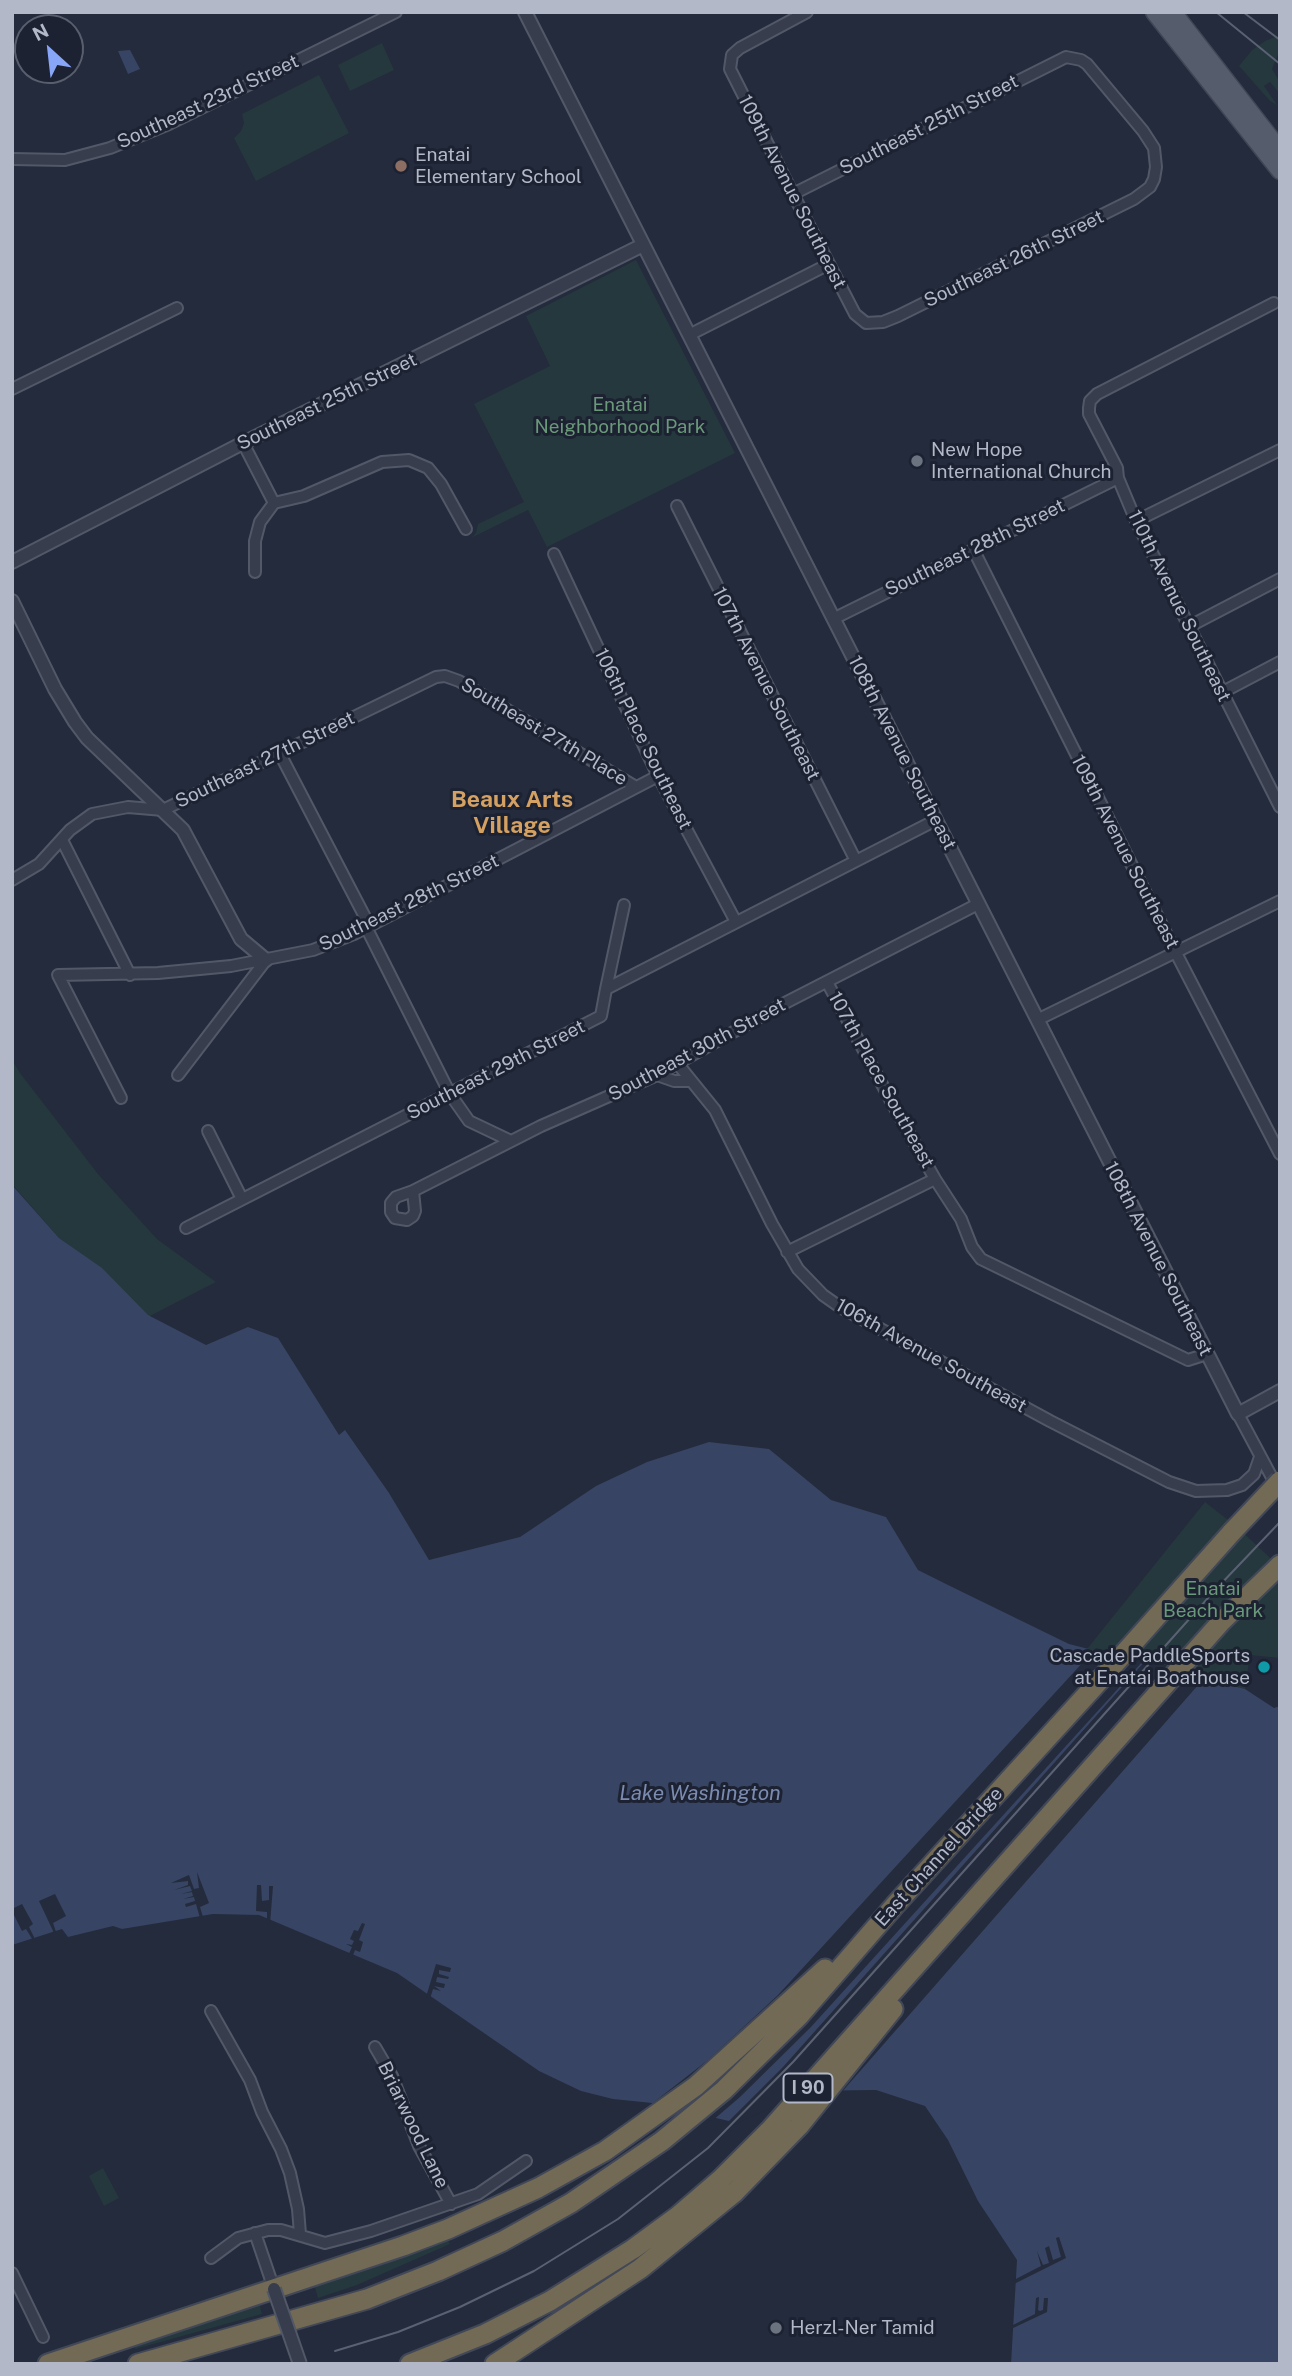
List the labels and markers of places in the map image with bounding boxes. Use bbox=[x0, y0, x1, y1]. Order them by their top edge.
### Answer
place label: Enatai Elementary School bbox=[415, 144, 582, 188]
marker: Enatai Elementary School bbox=[393, 158, 409, 174]
place label: New Hope International Church bbox=[931, 439, 1112, 483]
marker: New Hope International Church bbox=[909, 453, 925, 469]
place label: Cascade PaddleSports at Enatai Boathouse bbox=[1049, 1645, 1250, 1689]
marker: Cascade PaddleSports at Enatai Boathouse bbox=[1256, 1659, 1272, 1675]
place label: Herzl-Ner Tamid bbox=[790, 2317, 935, 2339]
marker: Herzl-Ner Tamid bbox=[768, 2320, 784, 2336]

